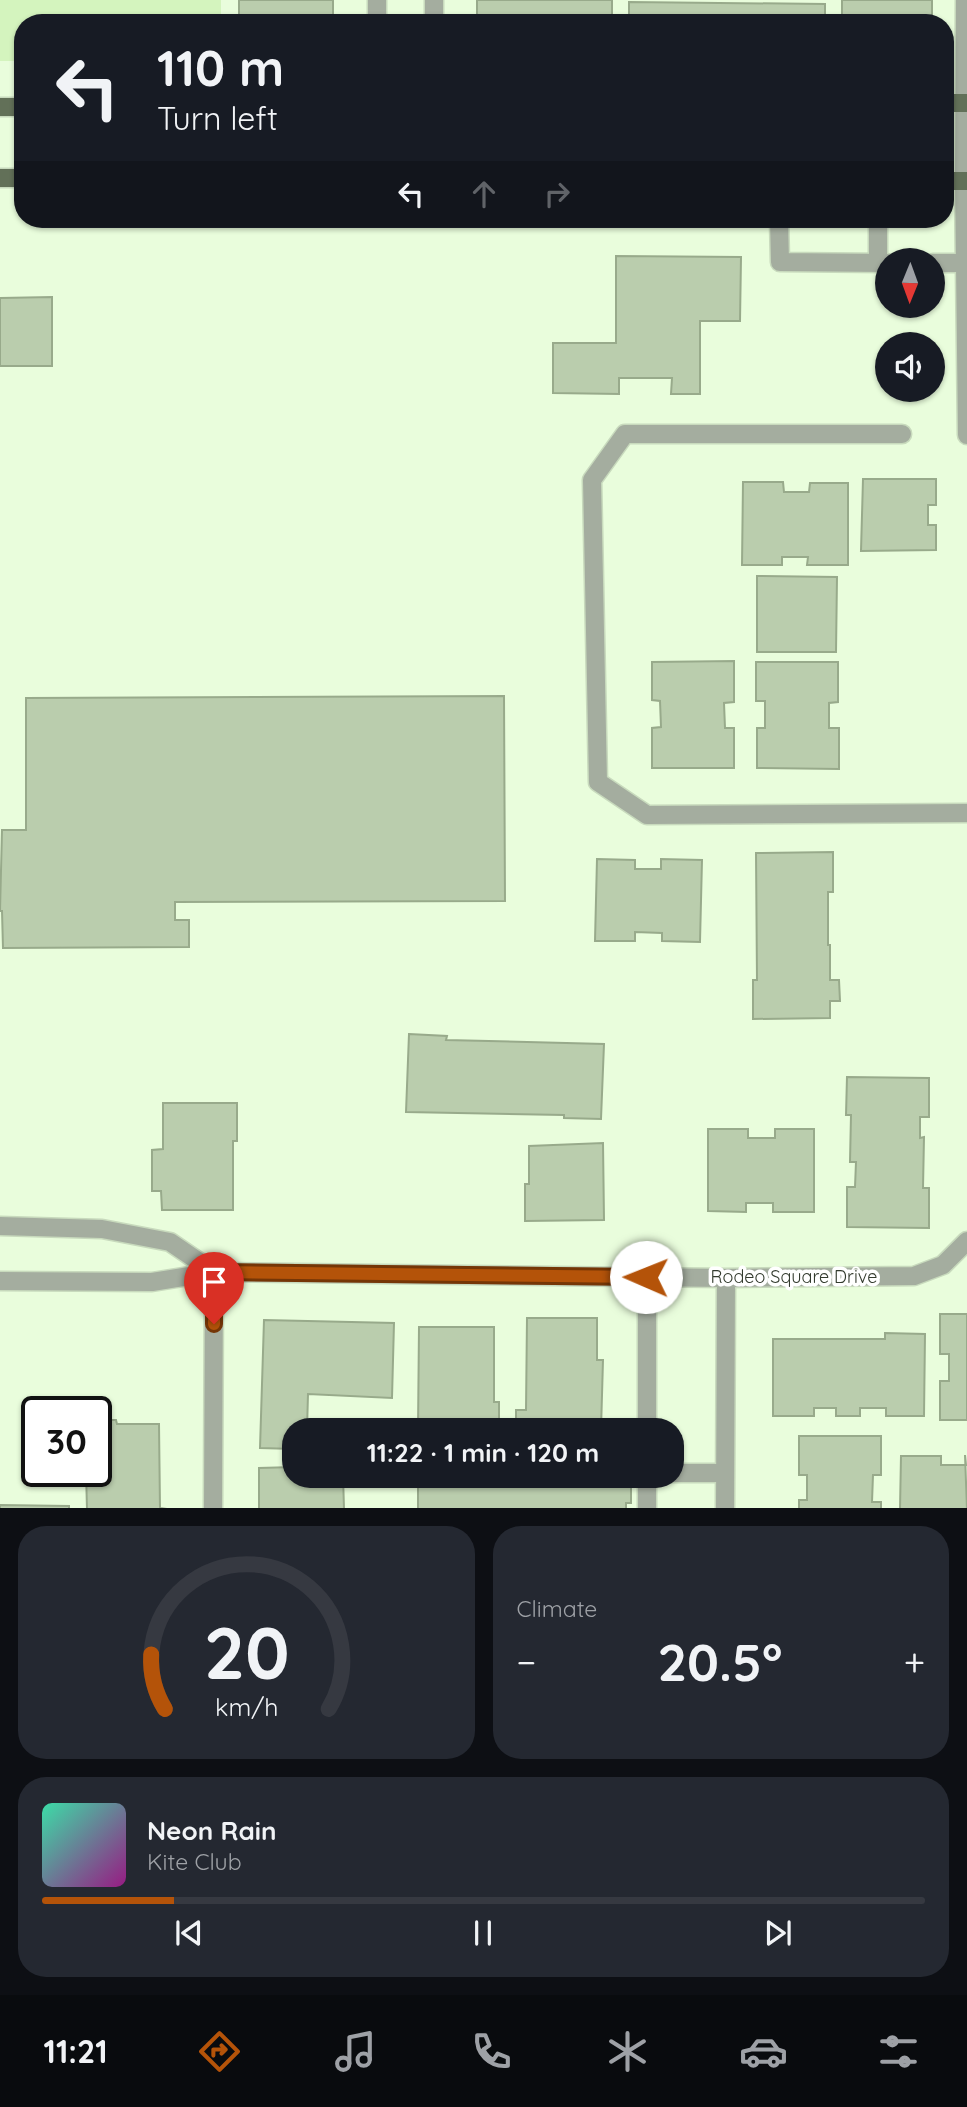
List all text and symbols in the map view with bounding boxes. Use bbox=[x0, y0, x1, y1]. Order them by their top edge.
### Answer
text: 110 m bbox=[157, 37, 284, 98]
icon: left bbox=[42, 42, 133, 133]
text: Turn left bbox=[157, 98, 278, 138]
icon: left bbox=[392, 175, 430, 213]
icon: ahead bbox=[465, 175, 503, 213]
icon: right bbox=[538, 175, 576, 213]
north arrow bbox=[875, 248, 945, 318]
map controls bbox=[875, 248, 945, 402]
button: sound bbox=[875, 332, 945, 402]
position arrow bbox=[609, 1240, 683, 1314]
pin bbox=[184, 1252, 244, 1324]
icon: arrive bbox=[195, 1263, 233, 1301]
street label: Rodeo Square Drive bbox=[711, 1265, 877, 1288]
speed limit sign: 30 bbox=[21, 1396, 112, 1487]
text: 11:22 · 1 min · 120 m bbox=[367, 1436, 599, 1469]
text: Climate bbox=[517, 1594, 597, 1623]
text: 20 bbox=[203, 1606, 289, 1697]
text: 20.5° bbox=[657, 1629, 782, 1694]
text: − bbox=[517, 1638, 536, 1686]
text: + bbox=[904, 1638, 925, 1686]
text: km/h bbox=[215, 1690, 278, 1721]
text: Neon Rain bbox=[147, 1814, 276, 1847]
text: Kite Club bbox=[147, 1847, 242, 1876]
icon: previous bbox=[170, 1914, 208, 1952]
icon: pause bbox=[464, 1914, 502, 1952]
icon: next bbox=[759, 1914, 797, 1952]
icon: directions bbox=[195, 2027, 244, 2076]
icon: music bbox=[331, 2027, 380, 2076]
icon: phone bbox=[467, 2027, 516, 2076]
icon: climate bbox=[603, 2027, 652, 2076]
icon: car bbox=[739, 2027, 788, 2076]
icon: filters bbox=[874, 2027, 923, 2076]
text: 11:21 bbox=[43, 2031, 108, 2071]

